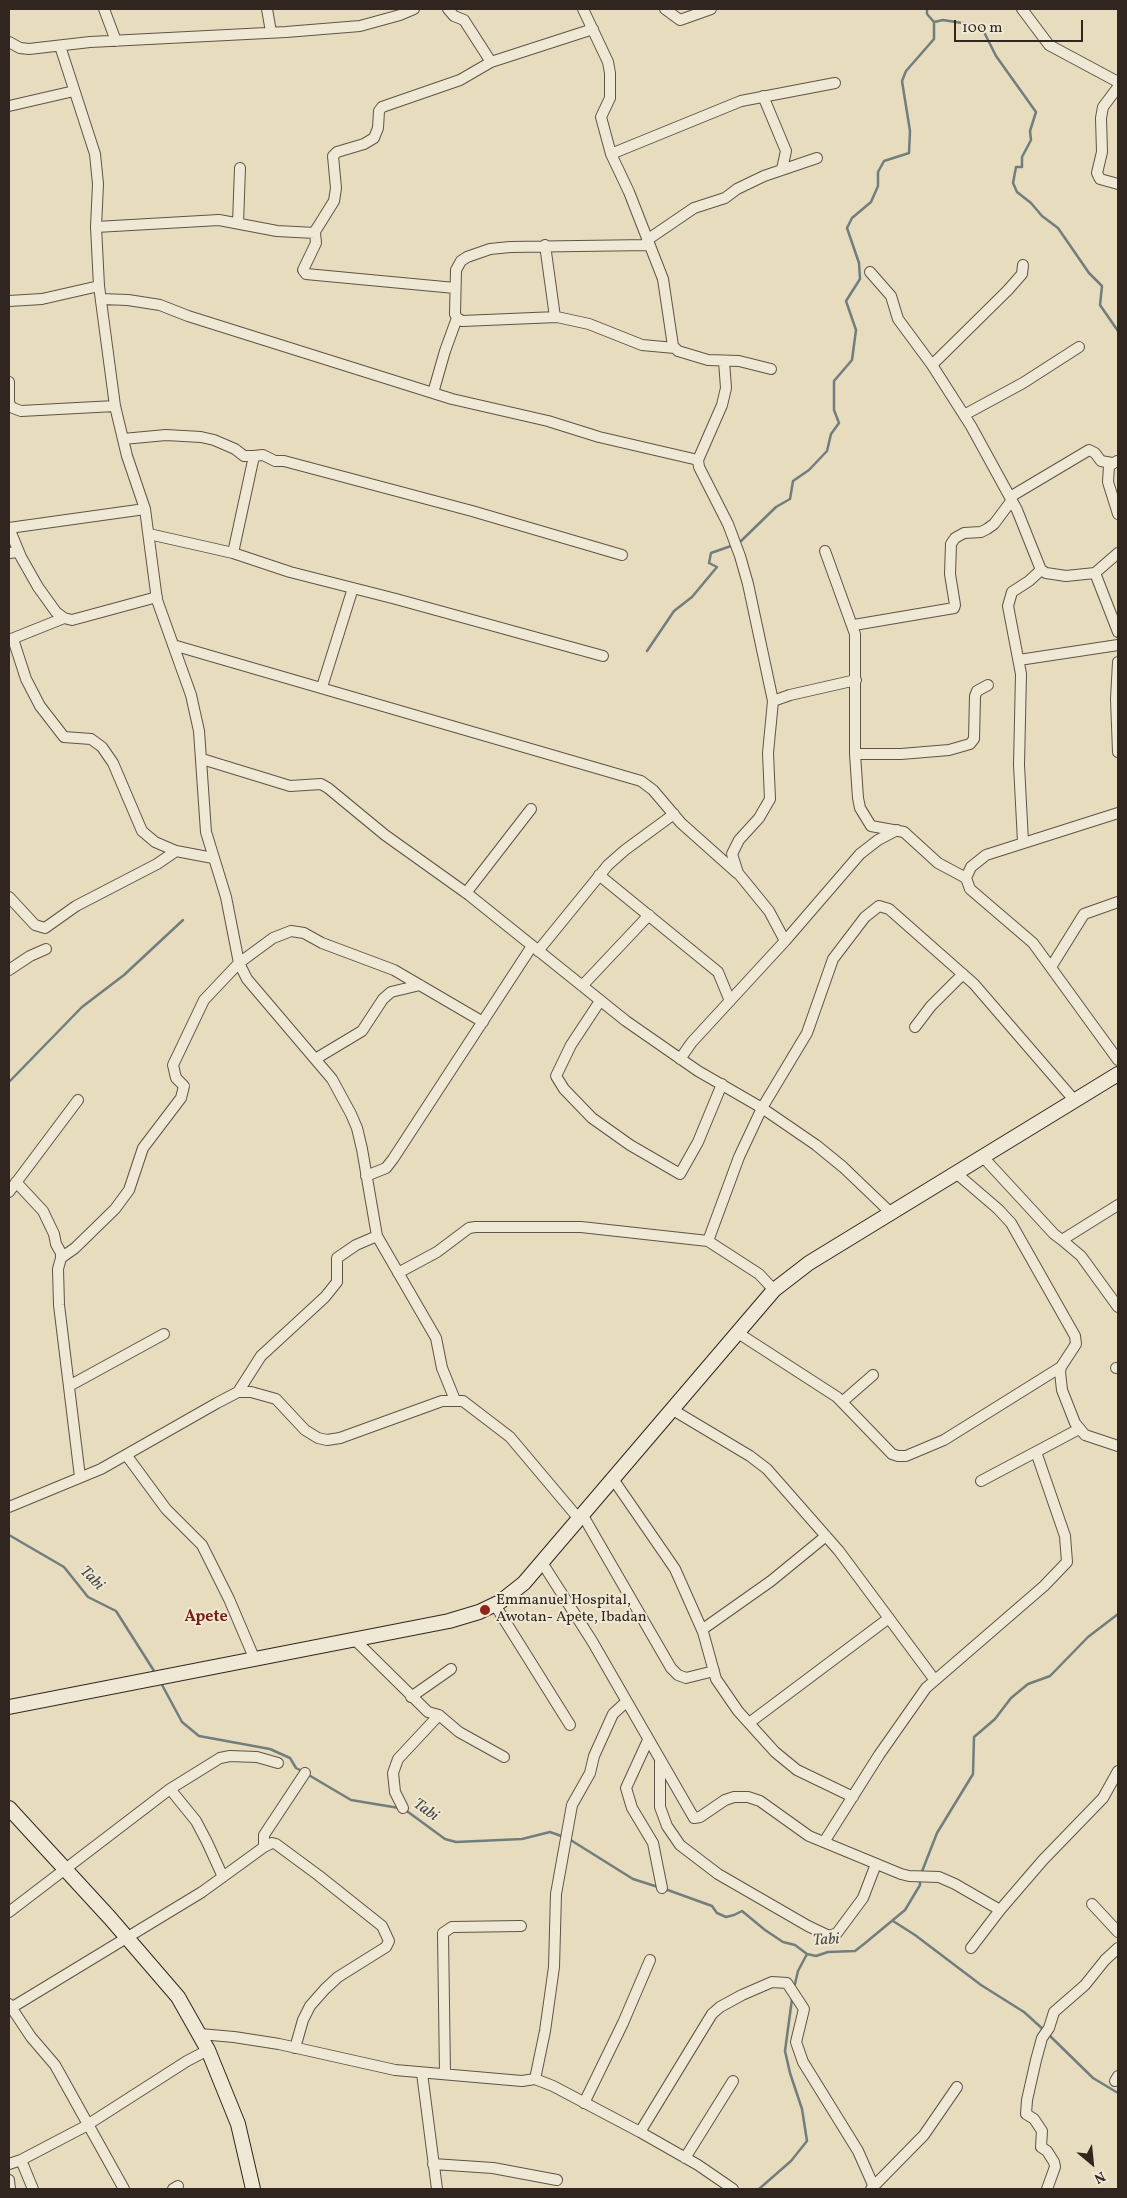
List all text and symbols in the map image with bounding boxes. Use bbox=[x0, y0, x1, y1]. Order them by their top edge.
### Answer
scale bar bbox=[957, 10, 1086, 42]
text: 100 m bbox=[962, 18, 1002, 39]
water label: Tabi bbox=[75, 1563, 107, 1595]
place label: Emmanuel Hospital, Awotan- Apete, Ibadan bbox=[496, 1592, 647, 1627]
marker: Emmanuel Hospital, Awotan- Apete, Ibadan bbox=[478, 1603, 492, 1617]
district label: Apete bbox=[184, 1608, 228, 1628]
water label: Tabi bbox=[409, 1796, 441, 1826]
water label: Tabi bbox=[812, 1931, 840, 1951]
north arrow bbox=[1067, 2138, 1117, 2188]
text: N bbox=[1090, 2166, 1108, 2187]

